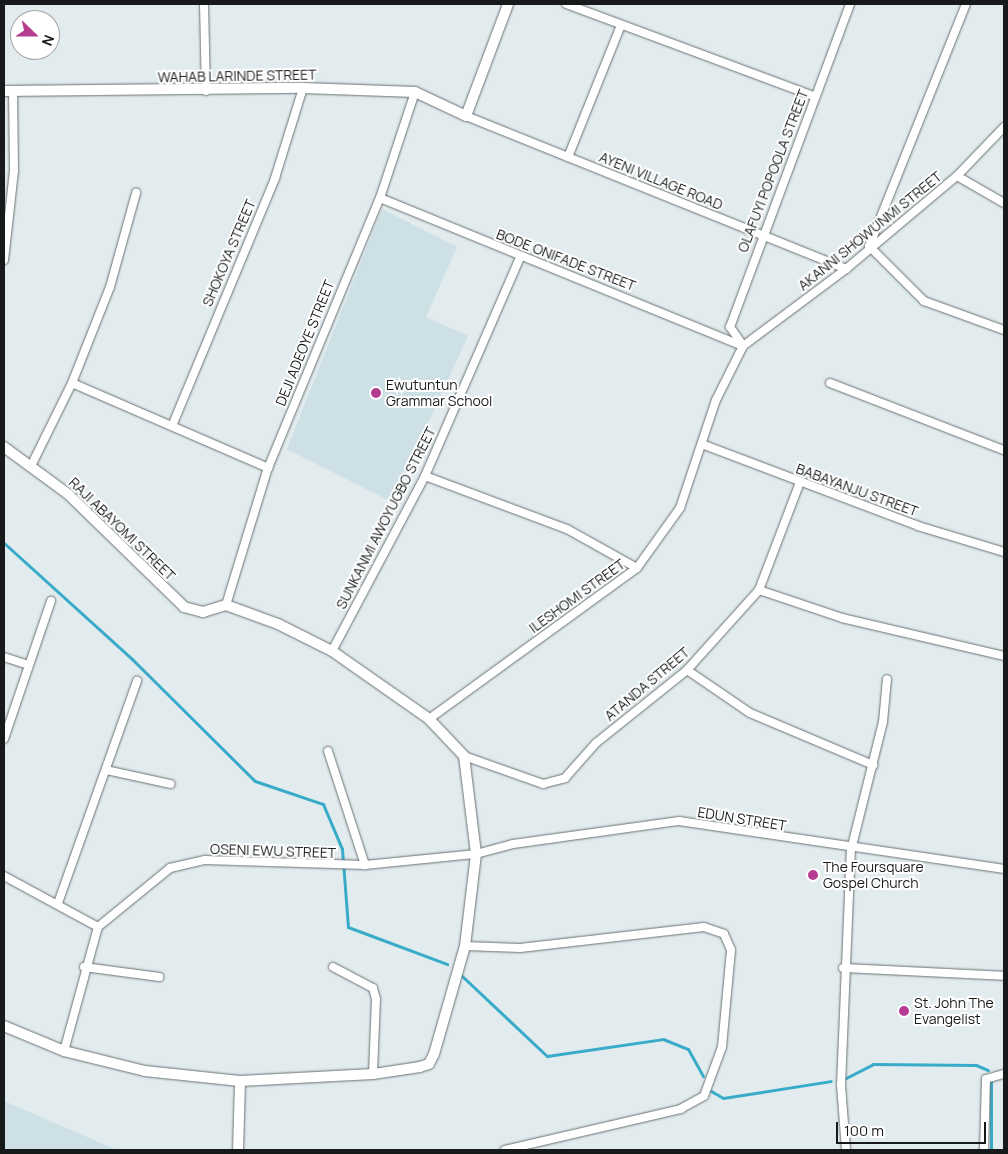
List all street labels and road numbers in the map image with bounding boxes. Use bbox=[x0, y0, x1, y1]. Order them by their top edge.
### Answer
street label: WAHAB LARINDE STREET bbox=[157, 66, 317, 86]
street label: OLAFUYI POPOOLA STREET bbox=[734, 87, 812, 255]
street label: AYENI VILLAGE ROAD bbox=[597, 149, 725, 213]
street label: AKANNI SHOWUNMI STREET bbox=[795, 168, 945, 294]
street label: SHOKOYA STREET bbox=[199, 197, 259, 309]
street label: BODE ONIFADE STREET bbox=[494, 226, 638, 294]
street label: DEJI ADEOYE STREET bbox=[272, 278, 338, 408]
street label: SUNKANMI AWOYUGBO STREET bbox=[333, 424, 439, 612]
street label: BABAYANJU STREET bbox=[794, 460, 920, 520]
street label: RAJI ABAYOMI STREET bbox=[65, 474, 179, 584]
street label: ILESHOMI STREET bbox=[526, 556, 628, 636]
street label: ATANDA STREET bbox=[601, 644, 693, 724]
street label: EDUN STREET bbox=[696, 804, 788, 834]
street label: OSENI EWU STREET bbox=[210, 840, 336, 862]

